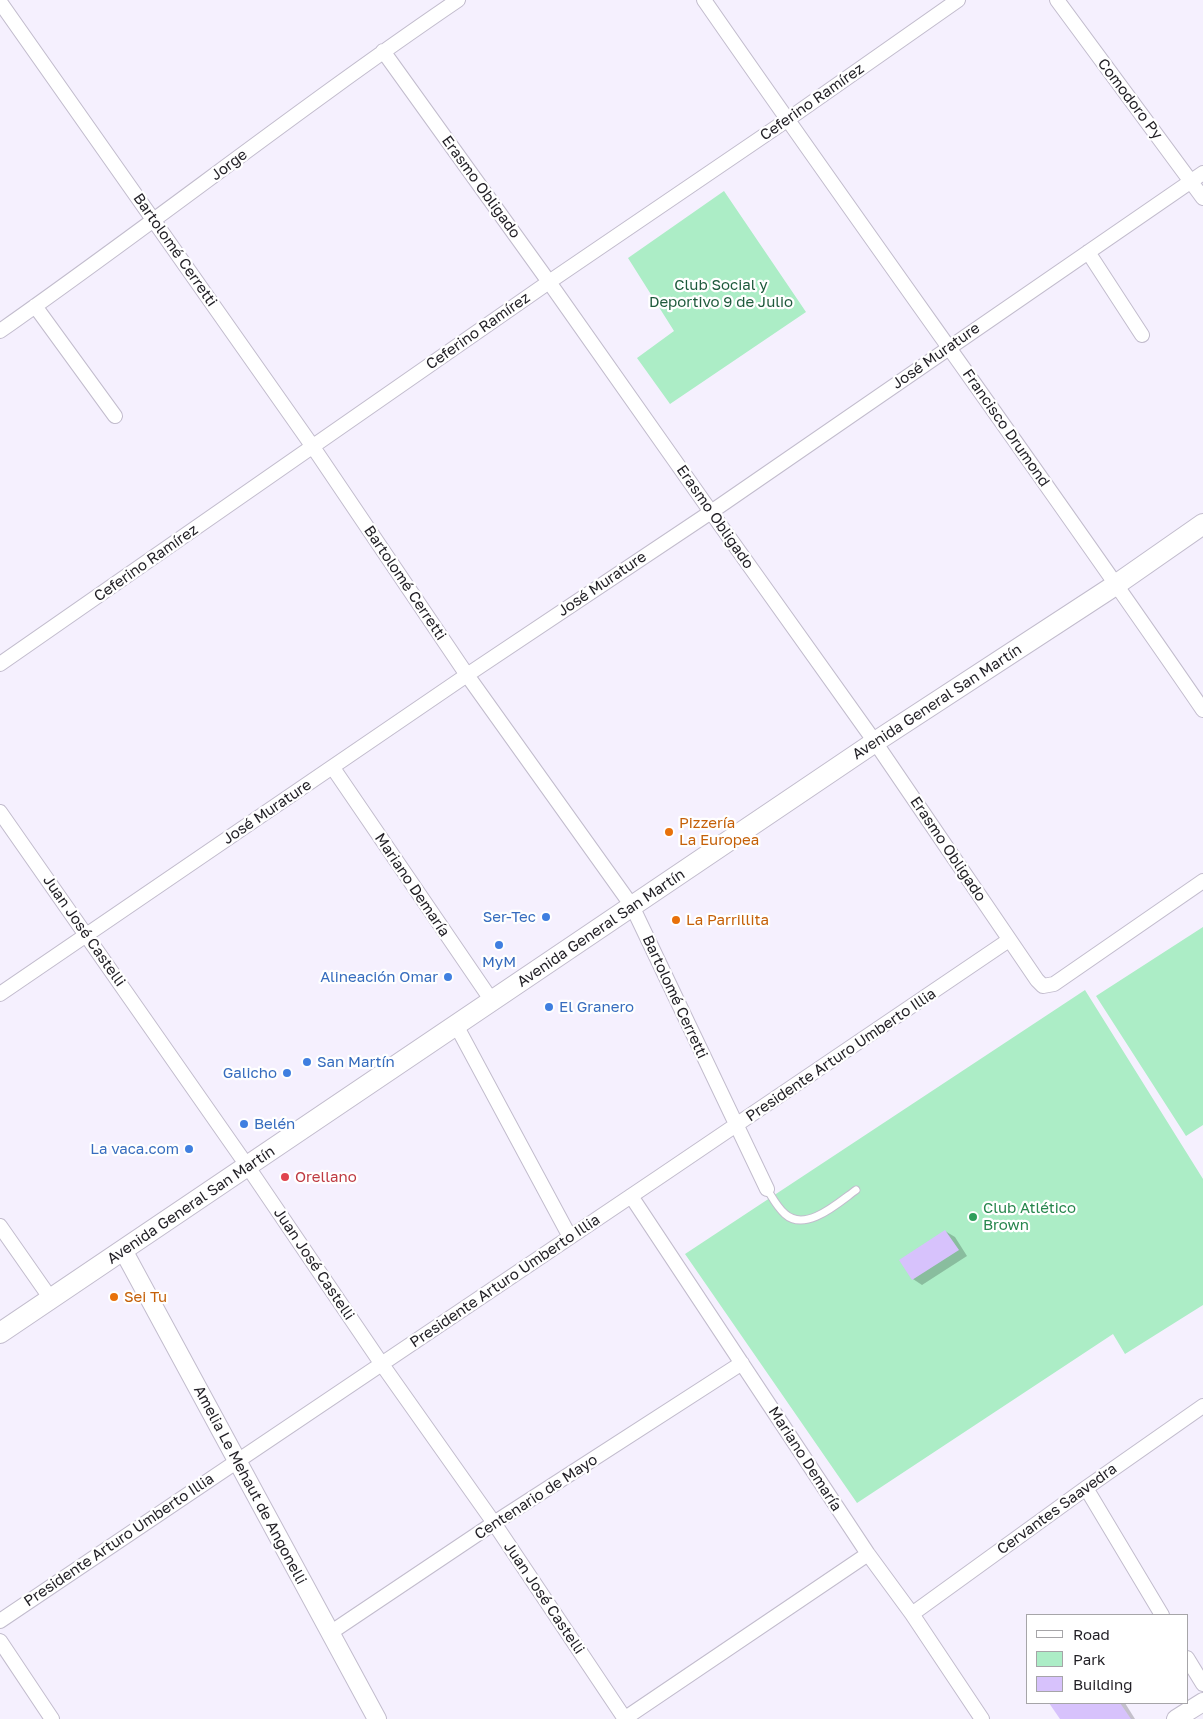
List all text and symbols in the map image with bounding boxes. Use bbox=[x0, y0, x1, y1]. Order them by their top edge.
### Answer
street label: Comodoro Py bbox=[1094, 55, 1166, 143]
street label: Ceferino Ramírez bbox=[757, 59, 867, 145]
street label: Erasmo Obligado bbox=[438, 132, 524, 242]
street label: Jorge bbox=[207, 145, 251, 185]
street label: Bartolomé Cerretti bbox=[129, 190, 221, 310]
park label: Club Social y Deportivo 9 de Julio bbox=[649, 276, 793, 311]
street label: Ceferino Ramírez bbox=[423, 288, 533, 374]
street label: José Murature bbox=[889, 319, 983, 393]
street label: Francisco Drumond bbox=[959, 366, 1053, 490]
street label: Erasmo Obligado bbox=[673, 462, 757, 572]
street label: Ceferino Ramírez bbox=[91, 520, 201, 606]
street label: Bartolomé Cerretti bbox=[360, 522, 450, 644]
street label: José Murature bbox=[554, 548, 650, 620]
street label: Avenida General San Martín bbox=[849, 640, 1025, 764]
street label: José Murature bbox=[219, 776, 315, 848]
street label: Erasmo Obligado bbox=[906, 793, 990, 905]
place label: Pizzería La Europea bbox=[679, 814, 759, 849]
marker: Pizzería La Europea bbox=[663, 826, 675, 838]
street label: Mariano Demaría bbox=[371, 830, 453, 940]
street label: Avenida General San Martín bbox=[514, 865, 688, 991]
street label: Juan José Castelli bbox=[39, 872, 129, 990]
place label: Ser-Tec bbox=[483, 908, 536, 926]
marker: Ser-Tec bbox=[540, 911, 552, 923]
place label: La Parrillita bbox=[686, 911, 769, 929]
marker: La Parrillita bbox=[670, 914, 682, 926]
street label: Bartolomé Cerretti bbox=[639, 932, 711, 1062]
marker: MyM bbox=[493, 939, 505, 951]
place label: MyM bbox=[482, 953, 516, 971]
place label: Alineación Omar bbox=[320, 968, 438, 986]
marker: Alineación Omar bbox=[442, 971, 454, 983]
street label: Presidente Arturo Umberto Illia bbox=[743, 985, 939, 1125]
place label: El Granero bbox=[559, 998, 634, 1016]
marker: El Granero bbox=[543, 1001, 555, 1013]
place label: San Martín bbox=[317, 1053, 395, 1071]
marker: San Martín bbox=[301, 1056, 313, 1068]
place label: Galicho bbox=[223, 1064, 277, 1082]
marker: Galicho bbox=[281, 1067, 293, 1079]
place label: Belén bbox=[254, 1115, 295, 1133]
marker: Belén bbox=[238, 1118, 250, 1130]
place label: La vaca.com bbox=[90, 1140, 179, 1158]
street label: Avenida General San Martín bbox=[104, 1142, 278, 1268]
marker: La vaca.com bbox=[183, 1143, 195, 1155]
place label: Orellano bbox=[295, 1168, 357, 1186]
marker: Orellano bbox=[279, 1171, 291, 1183]
place label: Club Atlético Brown bbox=[983, 1199, 1076, 1234]
street label: Juan José Castelli bbox=[270, 1204, 358, 1324]
street label: Presidente Arturo Umberto Illia bbox=[407, 1211, 603, 1351]
marker: Club Atlético Brown bbox=[967, 1211, 979, 1223]
place label: Sei Tu bbox=[124, 1288, 167, 1306]
marker: Sei Tu bbox=[108, 1291, 120, 1303]
street label: Amelia Le Mehaut de Angonelli bbox=[190, 1382, 310, 1588]
street label: Mariano Demaría bbox=[765, 1403, 845, 1515]
street label: Centenario de Mayo bbox=[471, 1451, 601, 1543]
street label: Cervantes Saavedra bbox=[994, 1460, 1120, 1558]
street label: Presidente Arturo Umberto Illia bbox=[21, 1470, 217, 1610]
street label: Juan José Castelli bbox=[500, 1538, 588, 1658]
legend bbox=[1026, 1614, 1188, 1704]
text: Road bbox=[1073, 1625, 1110, 1643]
text: Park bbox=[1073, 1650, 1105, 1668]
text: Building bbox=[1073, 1675, 1133, 1693]

